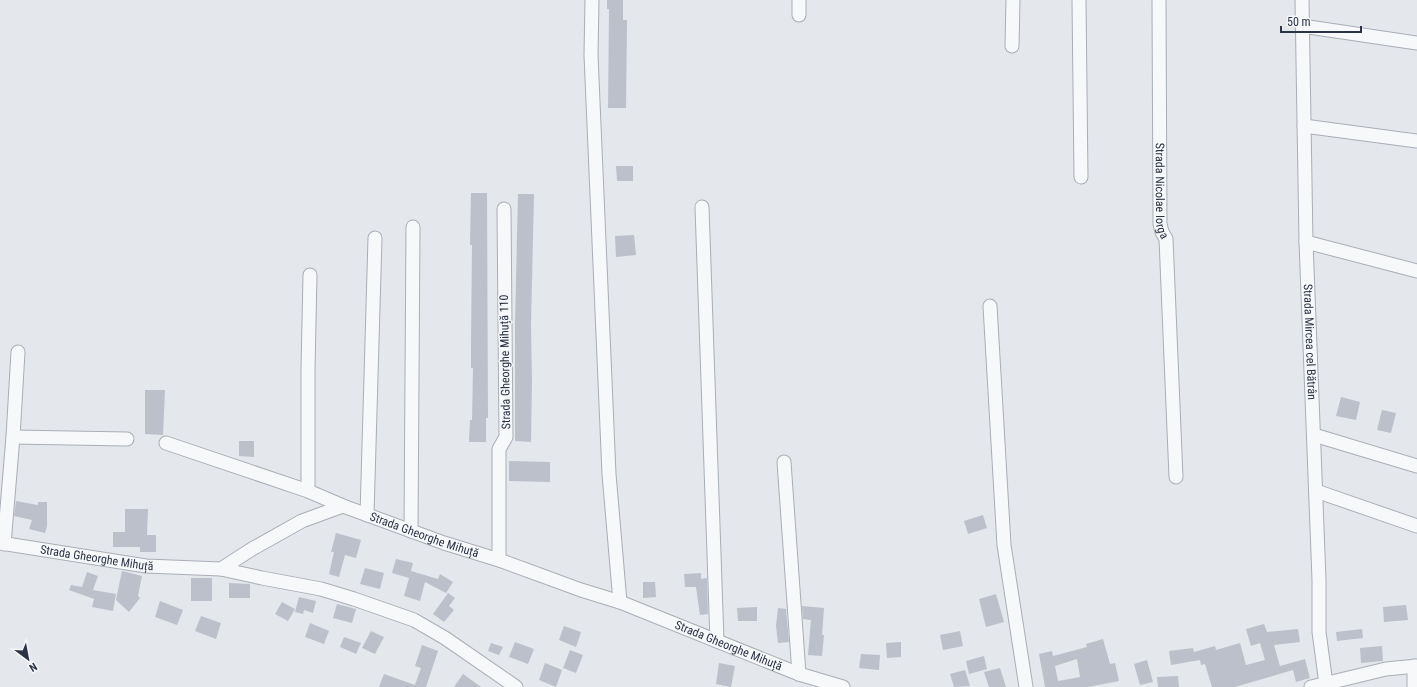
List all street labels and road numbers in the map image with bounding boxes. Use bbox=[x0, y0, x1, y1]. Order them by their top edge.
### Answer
street label: Strada Nicolae Iorga bbox=[1153, 143, 1172, 242]
street label: Strada Mircea cel Bătrân bbox=[1301, 284, 1319, 400]
street label: Strada Gheorghe Mihuță 110 bbox=[497, 294, 514, 430]
street label: Strada Gheorghe Mihuță bbox=[368, 509, 481, 560]
street label: Strada Gheorghe Mihuță bbox=[39, 542, 154, 574]
street label: Strada Gheorghe Mihuță bbox=[673, 618, 784, 674]

